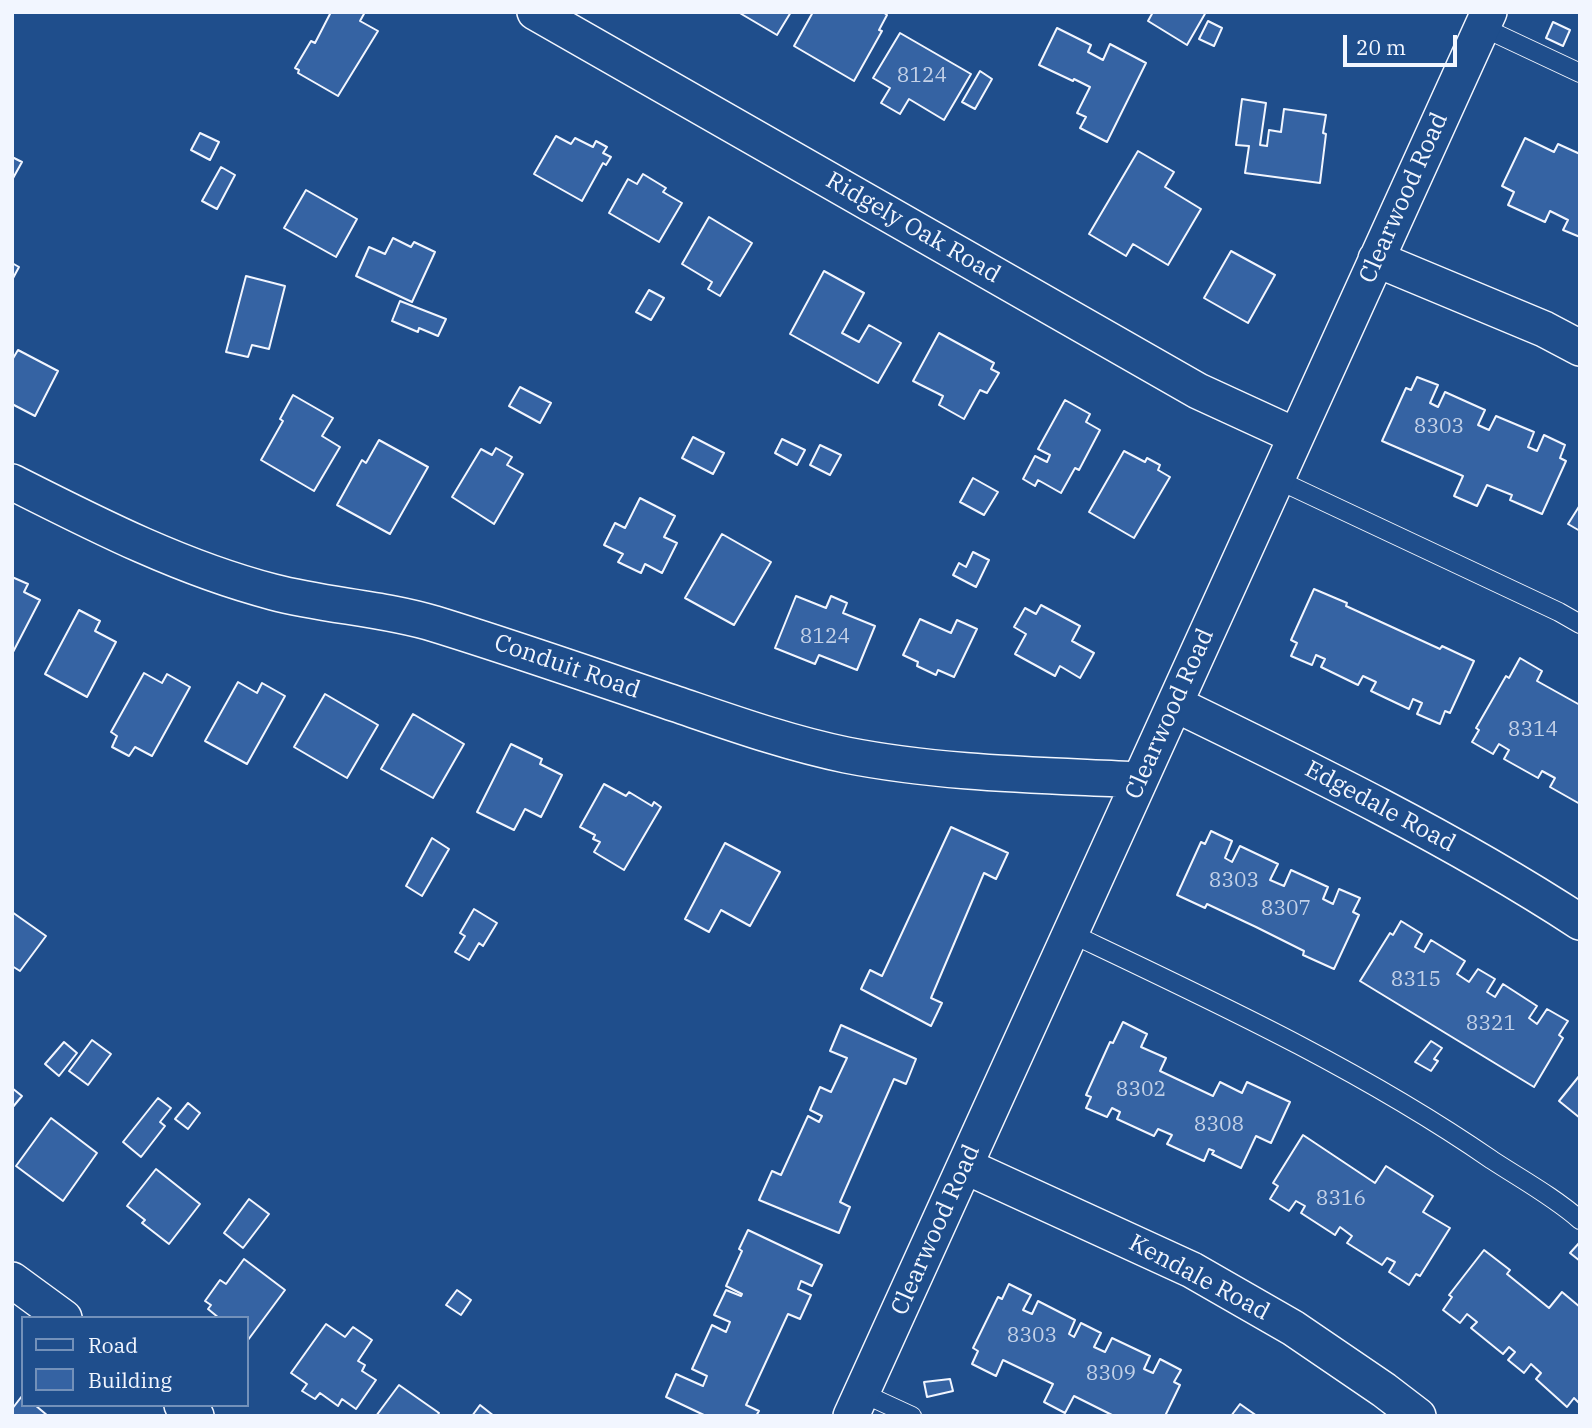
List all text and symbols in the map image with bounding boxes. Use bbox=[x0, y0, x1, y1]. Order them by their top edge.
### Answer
scale bar bbox=[1347, 21, 1461, 65]
text: 20 m bbox=[1356, 33, 1406, 61]
house number: 8124 bbox=[897, 63, 947, 89]
street label: Clearwood Road bbox=[1353, 108, 1455, 288]
street label: Ridgely Oak Road bbox=[821, 166, 1005, 290]
house number: 8303 bbox=[1414, 414, 1464, 440]
house number: 8124 bbox=[800, 624, 850, 650]
street label: Clearwood Road bbox=[1119, 624, 1221, 804]
street label: Conduit Road bbox=[490, 629, 644, 705]
house number: 8314 bbox=[1508, 717, 1558, 743]
street label: Edgedale Road bbox=[1300, 755, 1460, 859]
house number: 8303 bbox=[1209, 868, 1259, 894]
house number: 8307 bbox=[1261, 896, 1311, 922]
house number: 8315 bbox=[1391, 967, 1441, 993]
house number: 8321 bbox=[1466, 1011, 1516, 1037]
house number: 8302 bbox=[1116, 1077, 1166, 1103]
house number: 8308 bbox=[1194, 1112, 1244, 1138]
street label: Clearwood Road bbox=[885, 1140, 987, 1320]
house number: 8316 bbox=[1316, 1186, 1366, 1212]
street label: Kendale Road bbox=[1124, 1229, 1274, 1327]
legend bbox=[21, 1316, 248, 1407]
house number: 8303 bbox=[1007, 1323, 1057, 1349]
text: Road bbox=[88, 1331, 138, 1359]
house number: 8309 bbox=[1086, 1361, 1136, 1387]
text: Building bbox=[88, 1366, 172, 1394]

